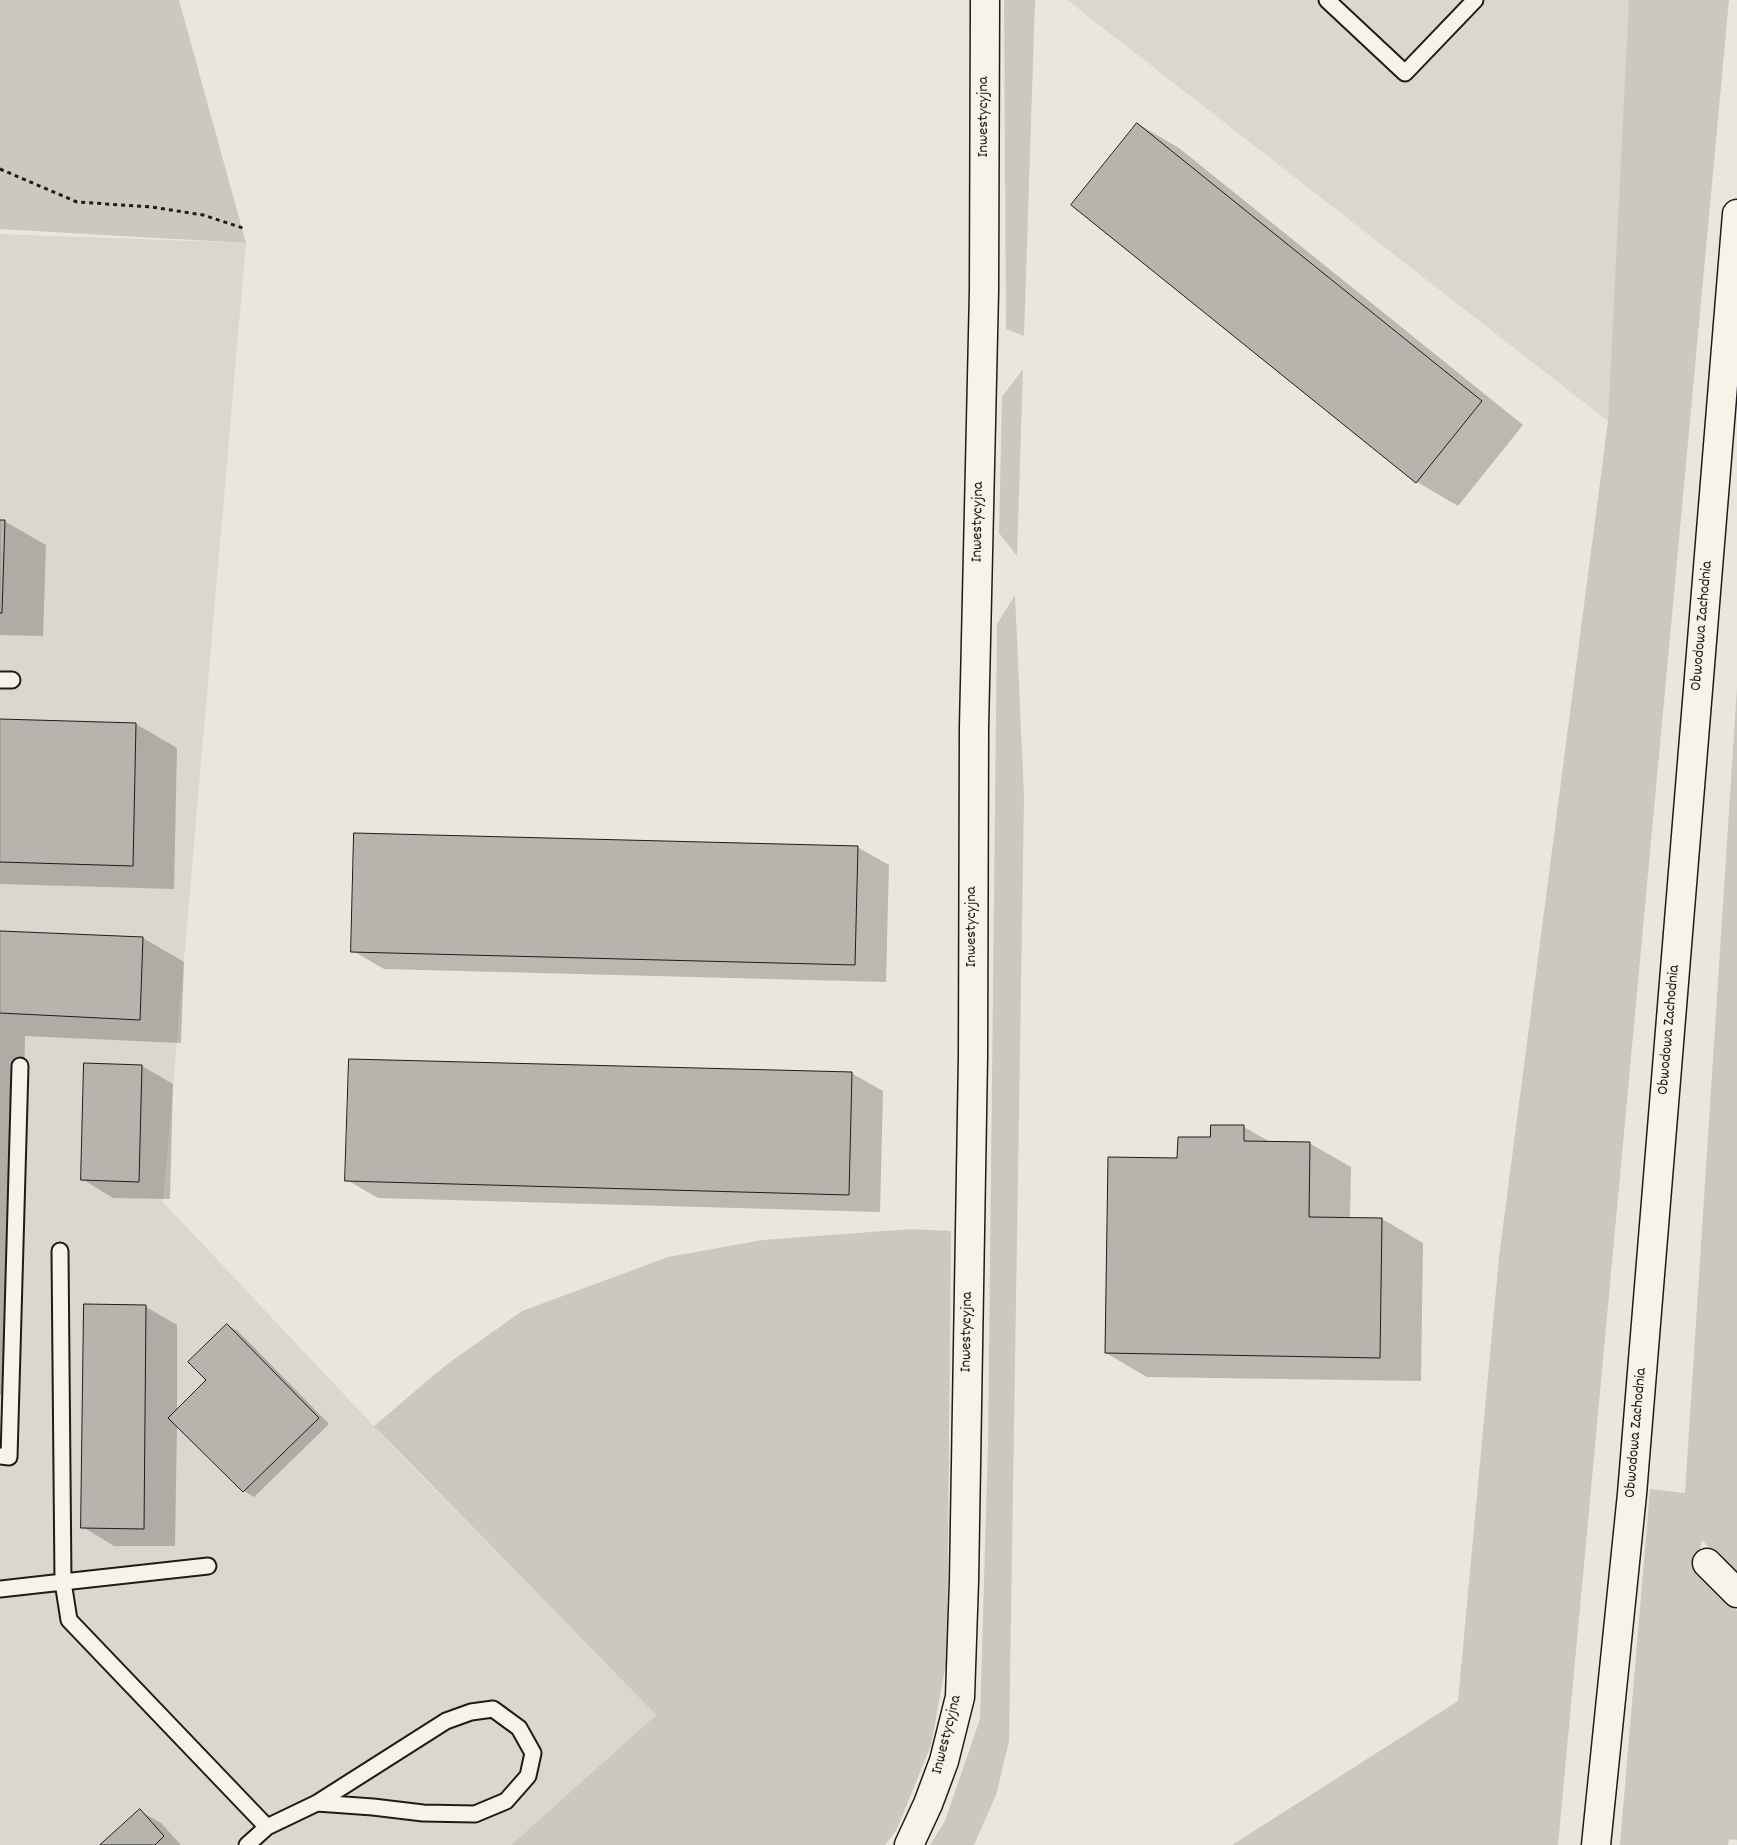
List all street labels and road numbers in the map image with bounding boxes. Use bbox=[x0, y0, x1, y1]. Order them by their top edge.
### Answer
street label: Inwestycyjna bbox=[975, 77, 995, 157]
street label: Inwestycyjna bbox=[969, 481, 989, 563]
street label: Obwodowa Zachodnia bbox=[1688, 560, 1718, 692]
street label: Inwestycyjna bbox=[963, 887, 983, 967]
street label: Obwodowa Zachodnia bbox=[1655, 964, 1685, 1096]
street label: Inwestycyjna bbox=[958, 1291, 978, 1373]
street label: Obwodowa Zachodnia bbox=[1622, 1367, 1652, 1499]
street label: Inwestycyjna bbox=[929, 1693, 967, 1777]

